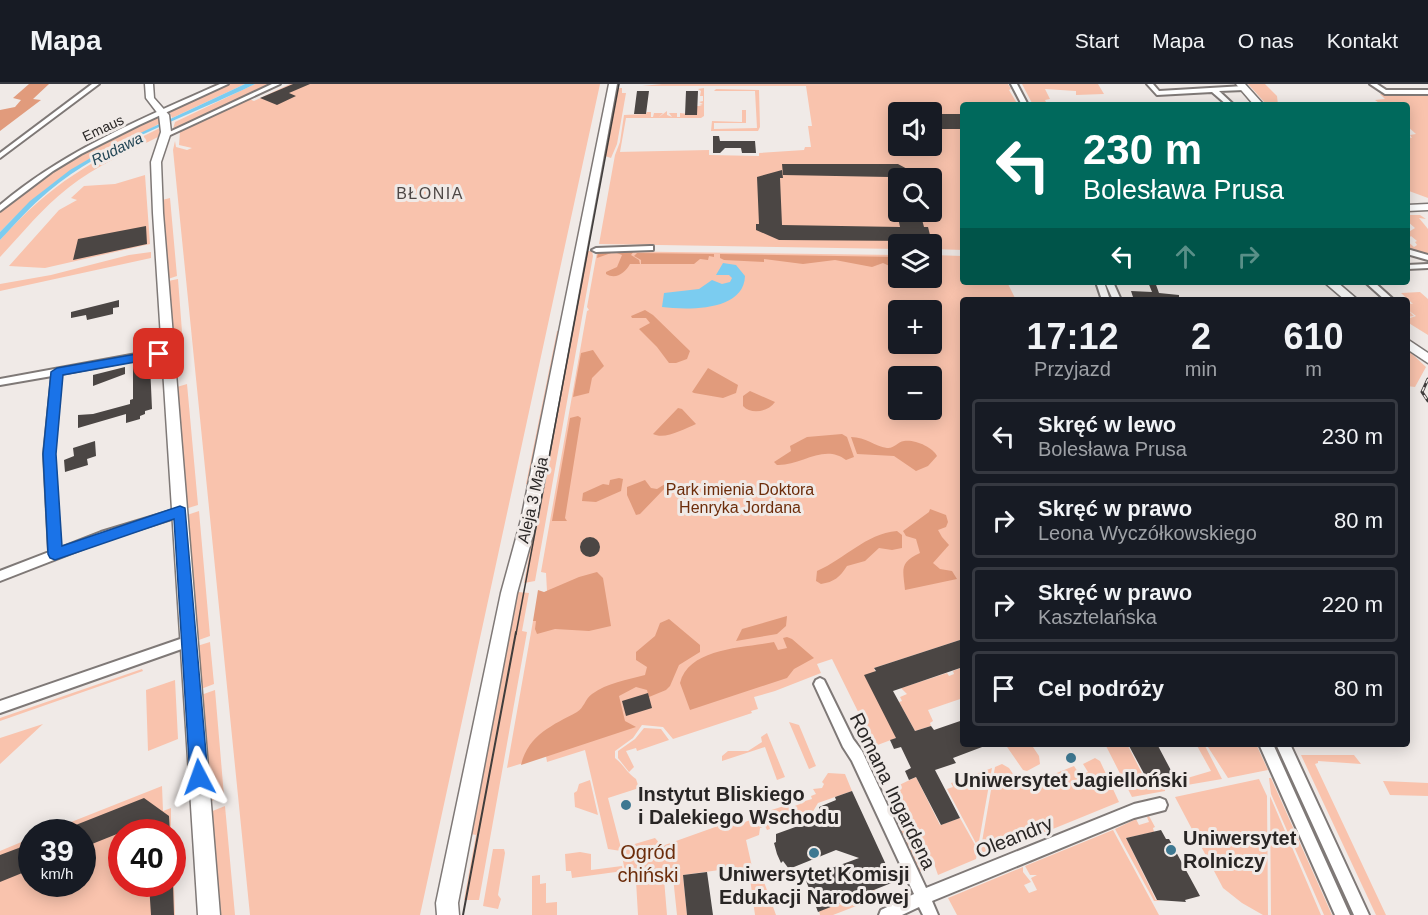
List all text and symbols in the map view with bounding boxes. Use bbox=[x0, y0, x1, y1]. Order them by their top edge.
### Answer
text: Mapa bbox=[30, 25, 102, 56]
text: Start bbox=[1075, 29, 1119, 52]
text: Mapa bbox=[1152, 29, 1205, 52]
text: O nas bbox=[1238, 29, 1294, 52]
text: Kontakt bbox=[1327, 29, 1398, 52]
map controls bbox=[888, 102, 942, 420]
button: sound bbox=[888, 102, 942, 156]
street label: Emaus bbox=[80, 112, 126, 144]
icon: left bbox=[984, 126, 1062, 204]
text: 230 m bbox=[1083, 126, 1202, 173]
water label: Rudawa bbox=[88, 129, 145, 168]
button: search bbox=[888, 168, 942, 222]
text: Bolesława Prusa bbox=[1083, 175, 1284, 205]
district label: BŁONIA bbox=[396, 185, 464, 202]
button: layers bbox=[888, 234, 942, 288]
icon: left bbox=[1106, 240, 1139, 273]
icon: ahead bbox=[1169, 240, 1202, 273]
icon: right bbox=[1232, 240, 1265, 273]
button: + bbox=[888, 300, 942, 354]
text: 17:12 bbox=[1026, 316, 1118, 357]
text: 2 bbox=[1191, 316, 1211, 357]
text: 610 bbox=[1283, 316, 1344, 357]
pin bbox=[133, 328, 184, 379]
icon: arrive bbox=[142, 337, 175, 370]
text: Przyjazd bbox=[1034, 358, 1111, 380]
text: min bbox=[1185, 358, 1217, 380]
text: m bbox=[1305, 358, 1322, 380]
button: − bbox=[888, 366, 942, 420]
text: Skręć w lewo bbox=[1038, 412, 1176, 437]
icon: left bbox=[987, 420, 1020, 453]
text: 230 m bbox=[1322, 424, 1383, 449]
text: Bolesława Prusa bbox=[1038, 438, 1187, 460]
street label: Aleja 3 Maja bbox=[514, 455, 551, 545]
park label: Park imienia Doktora Henryka Jordana bbox=[666, 481, 814, 516]
text: Skręć w prawo bbox=[1038, 496, 1192, 521]
icon: right bbox=[987, 504, 1020, 537]
text: 80 m bbox=[1334, 508, 1383, 533]
text: Leona Wyczółkowskiego bbox=[1038, 522, 1257, 544]
text: Skręć w prawo bbox=[1038, 580, 1192, 605]
icon: right bbox=[987, 588, 1020, 621]
text: 220 m bbox=[1322, 592, 1383, 617]
text: Kasztelańska bbox=[1038, 606, 1157, 628]
icon: arrive bbox=[987, 672, 1020, 705]
text: Cel podróży bbox=[1038, 676, 1164, 701]
text: 80 m bbox=[1334, 676, 1383, 701]
street label: Romana Ingardena bbox=[846, 709, 941, 874]
position arrow bbox=[167, 745, 231, 809]
marker: Uniwersytet Jagielloński bbox=[1064, 751, 1078, 765]
place label: Uniwersytet Jagielloński bbox=[954, 769, 1188, 791]
place label: Instytut Bliskiego i Dalekiego Wschodu bbox=[638, 783, 839, 828]
marker: Instytut Bliskiego i Dalekiego Wschodu bbox=[619, 798, 633, 812]
street label: Oleandry bbox=[972, 812, 1056, 862]
speed limit sign: 40 bbox=[108, 819, 186, 897]
place label: Uniwersytet Rolniczy bbox=[1183, 827, 1297, 872]
text: 39 bbox=[40, 834, 74, 867]
park label: Ogród chiński bbox=[617, 841, 679, 886]
marker: Uniwersytet Rolniczy bbox=[1164, 843, 1178, 857]
marker: Uniwersytet Komisji Edukacji Narodowej bbox=[807, 846, 821, 860]
place label: Uniwersytet Komisji Edukacji Narodowej bbox=[718, 863, 910, 908]
text: km/h bbox=[41, 865, 73, 882]

